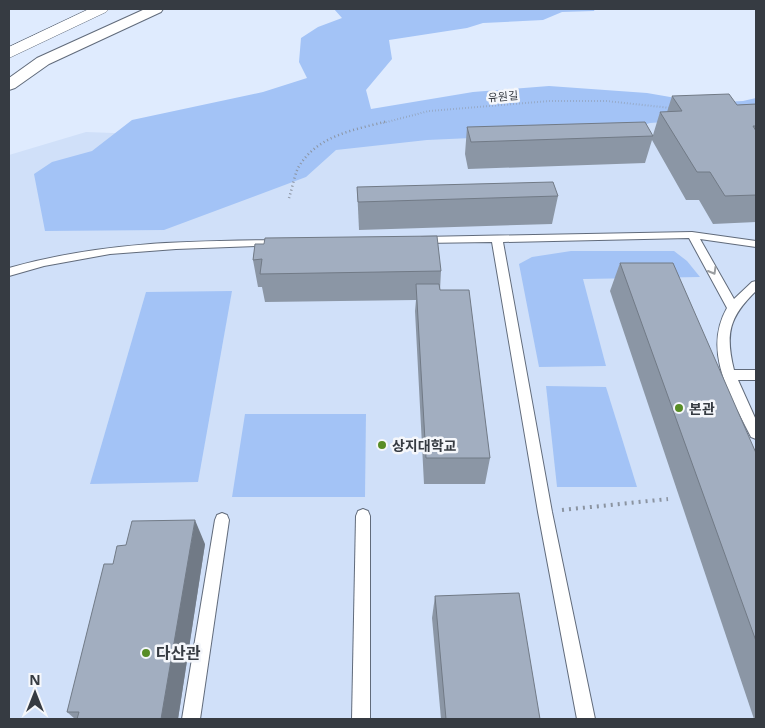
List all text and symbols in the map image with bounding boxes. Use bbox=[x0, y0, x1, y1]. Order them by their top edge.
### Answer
street label: 유원길 bbox=[487, 87, 519, 105]
one-way arrow bbox=[706, 266, 716, 275]
place label: 본관 bbox=[689, 399, 715, 418]
marker: 본관 bbox=[673, 402, 685, 414]
place label: 상지대학교 bbox=[392, 436, 457, 455]
marker: 상지대학교 bbox=[376, 439, 388, 451]
place label: 다산관 bbox=[156, 642, 200, 664]
marker: 다산관 bbox=[140, 647, 152, 659]
north arrow bbox=[10, 668, 60, 718]
text: N bbox=[29, 670, 41, 689]

